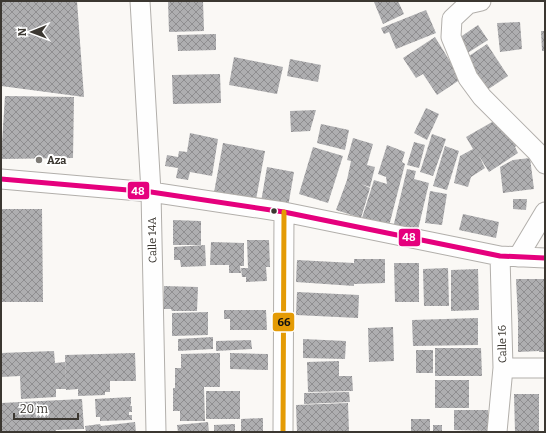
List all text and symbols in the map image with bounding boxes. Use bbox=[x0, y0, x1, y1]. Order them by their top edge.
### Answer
north arrow bbox=[12, 12, 52, 52]
text: N bbox=[16, 27, 29, 37]
place label: Aza bbox=[47, 154, 67, 167]
marker: Aza bbox=[34, 155, 44, 165]
line badge: 48 bbox=[127, 181, 150, 200]
text: 48 bbox=[131, 185, 145, 198]
unlabelled marker bbox=[269, 206, 279, 216]
street label: Calle 14A bbox=[146, 217, 159, 263]
line badge: 48 bbox=[398, 228, 421, 247]
text: 48 bbox=[402, 231, 416, 244]
line badge: 66 bbox=[272, 312, 295, 332]
text: 66 bbox=[277, 316, 291, 329]
street label: Calle 16 bbox=[496, 325, 509, 363]
scale bar bbox=[14, 395, 78, 421]
text: 20 m bbox=[20, 402, 49, 416]

